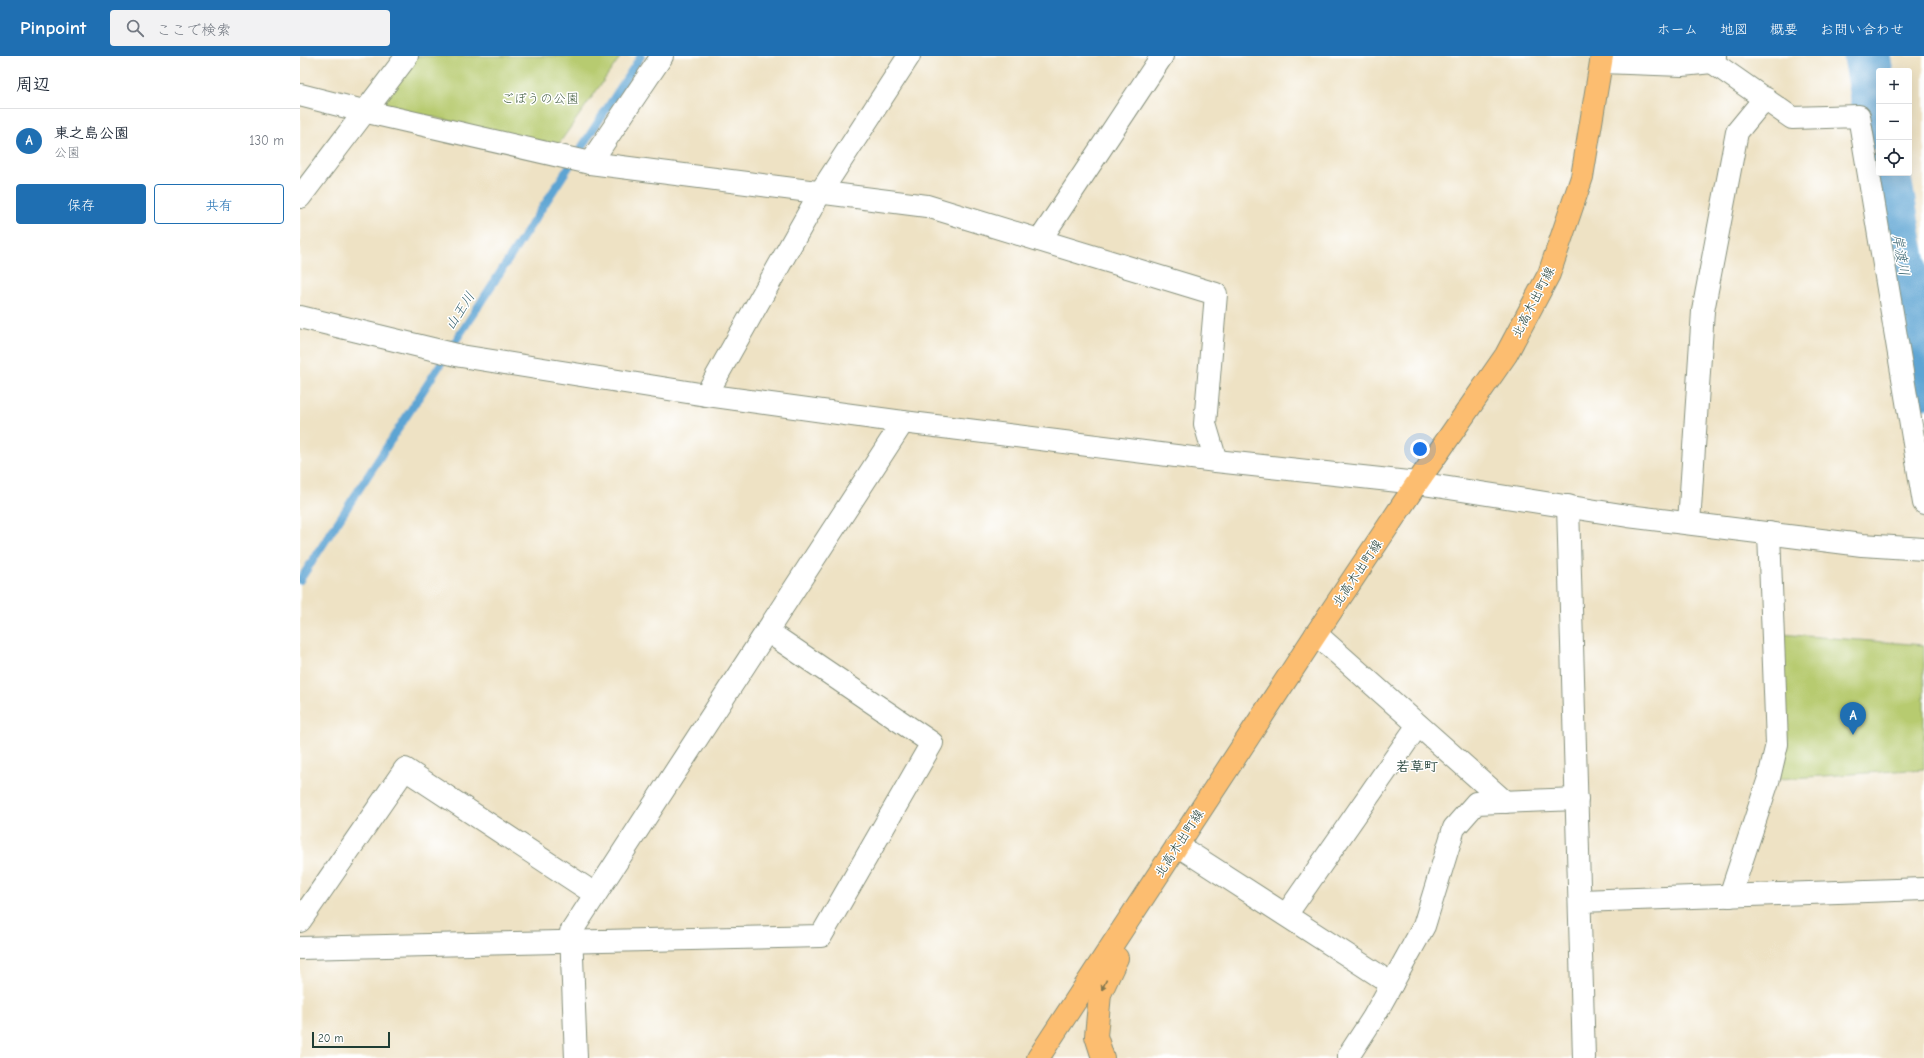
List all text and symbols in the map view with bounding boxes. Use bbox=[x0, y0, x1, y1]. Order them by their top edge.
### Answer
search box bbox=[110, 10, 390, 46]
text: Pinpoint bbox=[20, 17, 86, 39]
icon: search bbox=[124, 17, 146, 39]
text: ここで検索 bbox=[156, 21, 231, 39]
text: ホーム bbox=[1657, 21, 1698, 38]
text: 地図 bbox=[1720, 21, 1748, 38]
text: 概要 bbox=[1770, 21, 1798, 38]
text: お問い合わせ bbox=[1820, 21, 1904, 38]
map controls bbox=[1876, 68, 1912, 176]
button: + bbox=[1876, 68, 1912, 104]
text: 周辺 bbox=[16, 75, 50, 94]
park label: ごぼうの公園 bbox=[501, 91, 579, 106]
button: − bbox=[1876, 104, 1912, 140]
text: 東之島公園 bbox=[54, 124, 129, 142]
text: A bbox=[25, 133, 33, 148]
text: 130 m bbox=[249, 133, 284, 148]
button: locate bbox=[1876, 140, 1912, 176]
text: 公園 bbox=[54, 145, 80, 160]
button: 保存 bbox=[16, 184, 146, 224]
button: 共有 bbox=[154, 184, 284, 224]
water label: 岸渡川 bbox=[1889, 233, 1913, 277]
street label: 北高木出町線 bbox=[1509, 263, 1558, 340]
water label: 山王川 bbox=[441, 289, 479, 333]
your location bbox=[1410, 439, 1430, 459]
street label: 北高木出町線 bbox=[1329, 536, 1386, 610]
pin: A bbox=[1840, 702, 1866, 735]
district label: 若草町 bbox=[1396, 758, 1438, 775]
street label: 北高木出町線 bbox=[1151, 805, 1207, 880]
one-way arrow bbox=[1101, 979, 1107, 991]
scale bar bbox=[312, 1030, 390, 1049]
text: 20 m bbox=[318, 1032, 343, 1045]

